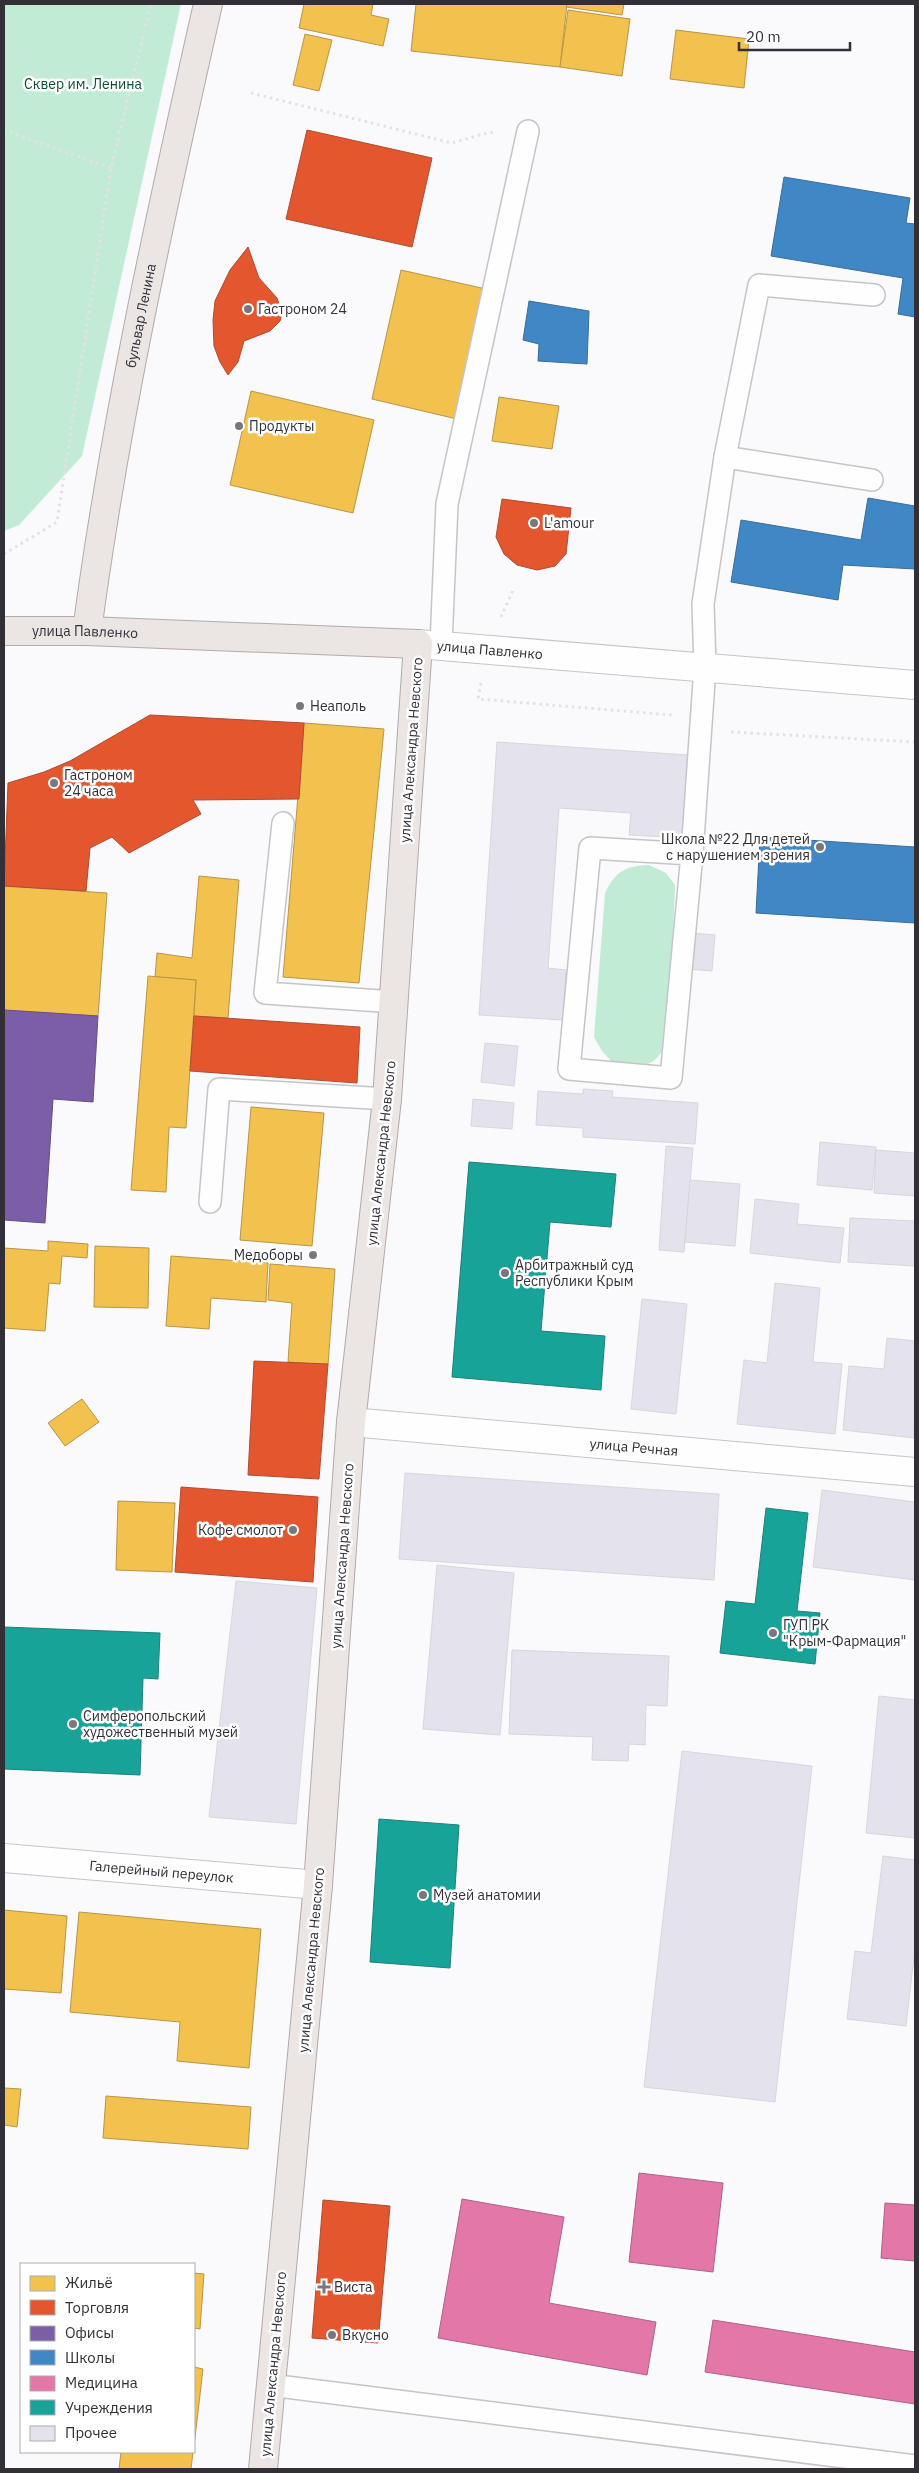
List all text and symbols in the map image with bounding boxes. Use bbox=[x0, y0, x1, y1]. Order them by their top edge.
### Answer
scale bar bbox=[739, 20, 850, 52]
text: 20 m bbox=[746, 27, 781, 46]
park label: Сквер им. Ленина bbox=[24, 75, 142, 93]
street label: бульвар Ленина bbox=[122, 261, 160, 369]
place label: Гастроном 24 bbox=[258, 300, 347, 318]
marker: Гастроном 24 bbox=[242, 303, 254, 315]
place label: Продукты bbox=[249, 417, 314, 435]
marker: Продукты bbox=[233, 420, 245, 432]
place label: L'amour bbox=[544, 514, 594, 532]
marker: L'amour bbox=[528, 517, 540, 529]
street label: улица Павленко bbox=[32, 622, 139, 642]
street label: улица Павленко bbox=[436, 637, 544, 663]
street label: улица Александра Невского bbox=[396, 657, 426, 843]
place label: Неаполь bbox=[310, 697, 366, 715]
marker: Неаполь bbox=[294, 700, 306, 712]
place label: Гастроном 24 часа bbox=[64, 766, 133, 800]
marker: Гастроном 24 часа bbox=[48, 777, 60, 789]
place label: Школа №22 Для детей с нарушением зрения bbox=[661, 830, 810, 864]
marker: Школа №22 Для детей с нарушением зрения bbox=[814, 841, 826, 853]
street label: улица Александра Невского bbox=[362, 1060, 400, 1246]
place label: Медоборы bbox=[234, 1246, 303, 1264]
marker: Медоборы bbox=[307, 1249, 319, 1261]
place label: Арбитражный суд Республики Крым bbox=[515, 1256, 633, 1290]
marker: Арбитражный суд Республики Крым bbox=[499, 1267, 511, 1279]
street label: улица Речная bbox=[589, 1434, 679, 1460]
street label: улица Александра Невского bbox=[327, 1463, 357, 1649]
place label: Кофе смолот bbox=[198, 1521, 283, 1539]
marker: Кофе смолот bbox=[287, 1524, 299, 1536]
place label: ГУП РК "Крым-Фармация" bbox=[783, 1616, 906, 1650]
marker: ГУП РК "Крым-Фармация" bbox=[767, 1627, 779, 1639]
place label: Симферопольский художественный музей bbox=[83, 1707, 238, 1741]
marker: Симферопольский художественный музей bbox=[67, 1718, 79, 1730]
street label: Галерейный переулок bbox=[89, 1856, 235, 1887]
street label: улица Александра Невского bbox=[294, 1867, 328, 2053]
place label: Музей анатомии bbox=[433, 1886, 541, 1904]
marker: Музей анатомии bbox=[417, 1889, 429, 1901]
legend bbox=[20, 2263, 195, 2453]
street label: улица Александра Невского bbox=[256, 2271, 290, 2457]
text: Жильё bbox=[65, 2273, 113, 2292]
place label: Виста bbox=[334, 2278, 373, 2296]
marker: Виста bbox=[318, 2281, 330, 2293]
text: Торговля bbox=[65, 2298, 129, 2317]
text: Офисы bbox=[65, 2323, 114, 2342]
place label: Вкусно bbox=[342, 2326, 389, 2344]
marker: Вкусно bbox=[326, 2329, 338, 2341]
text: Школы bbox=[65, 2348, 115, 2367]
text: Медицина bbox=[65, 2373, 138, 2392]
text: Учреждения bbox=[65, 2398, 153, 2417]
text: Прочее bbox=[65, 2423, 117, 2442]

